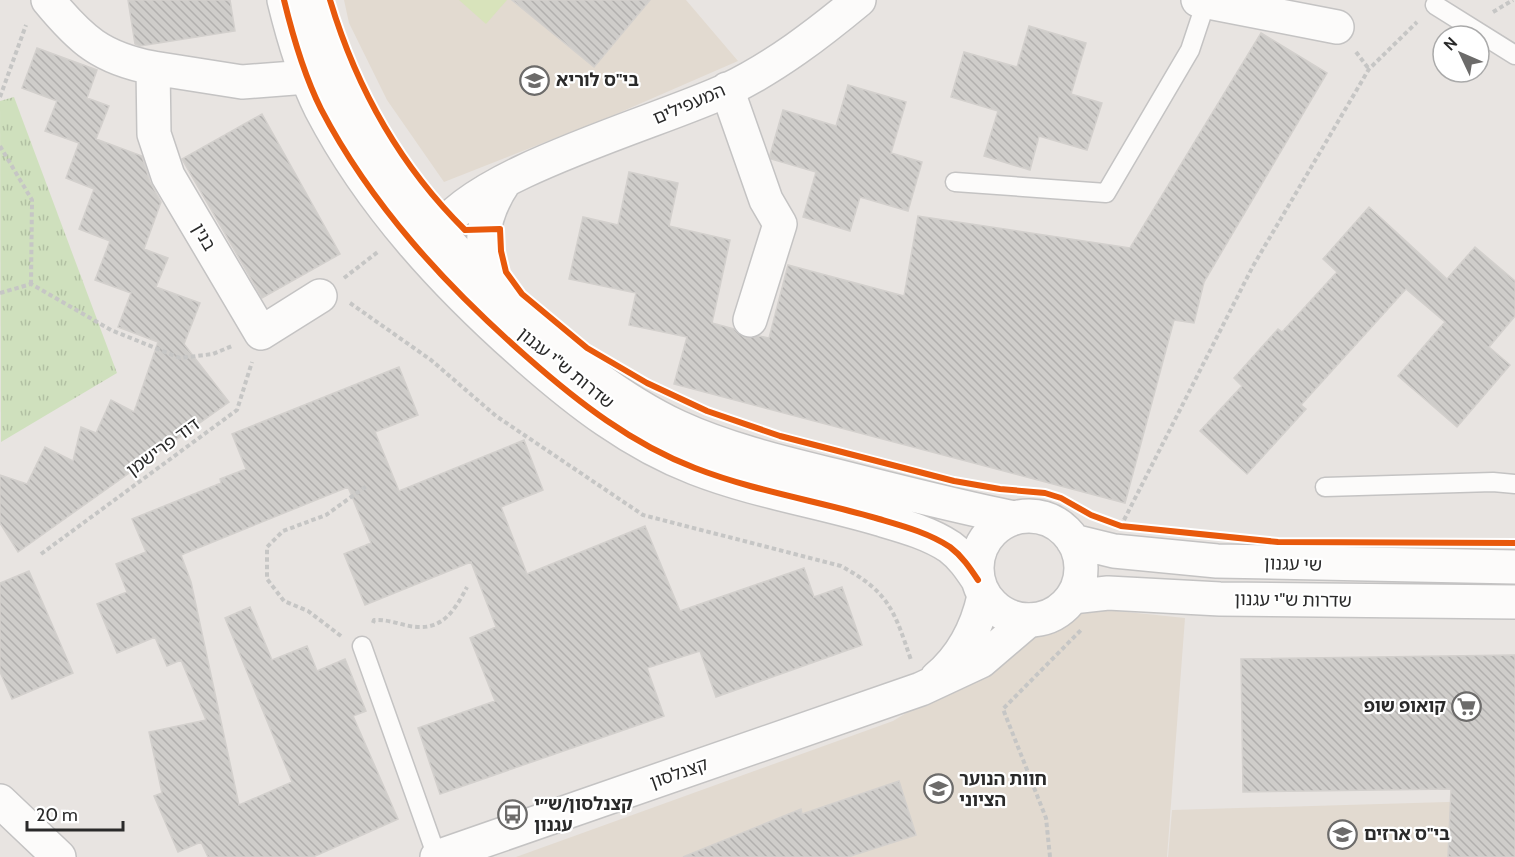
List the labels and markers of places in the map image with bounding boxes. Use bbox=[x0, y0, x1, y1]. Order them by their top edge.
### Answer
school or university icon: בי"ס לוריא bbox=[519, 64, 551, 96]
place label: בי"ס לוריא bbox=[556, 69, 639, 91]
supermarket icon: קואופ שופ bbox=[1451, 690, 1483, 722]
place label: קואופ שופ bbox=[1364, 695, 1446, 717]
place label: חוות הנוער הציוני bbox=[959, 768, 1047, 811]
school or university icon: חוות הנוער הציוני bbox=[922, 773, 954, 805]
place label: קצנלסון/ש״י עגנון bbox=[534, 793, 633, 836]
bus stop icon: קצנלסון/ש״י עגנון bbox=[497, 798, 529, 830]
school or university icon: בי"ס ארזים bbox=[1327, 818, 1359, 850]
place label: בי"ס ארזים bbox=[1364, 823, 1450, 845]

